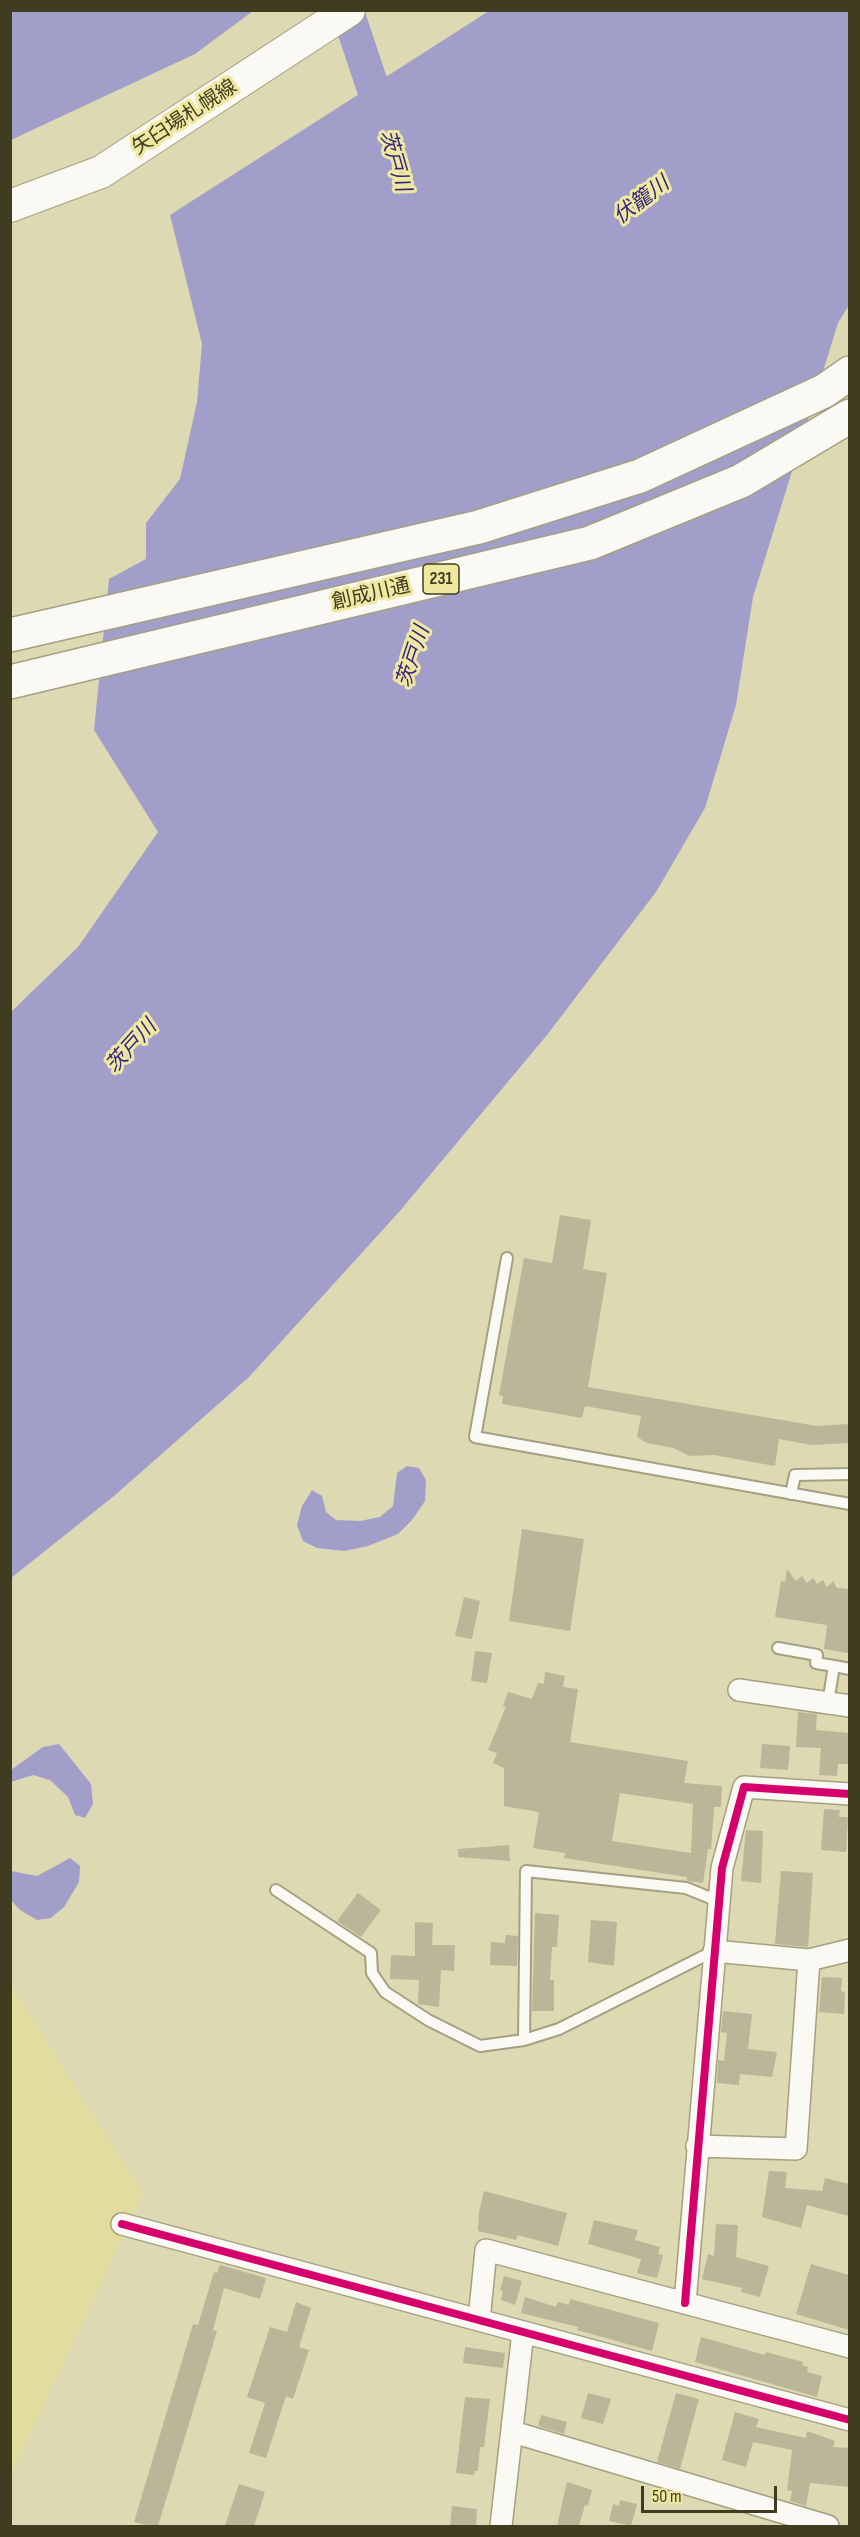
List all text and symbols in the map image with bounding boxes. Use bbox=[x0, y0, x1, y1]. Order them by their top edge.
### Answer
street label: 矢臼場札幌線 bbox=[128, 75, 242, 161]
water label: 茨戸川 bbox=[373, 127, 415, 195]
water label: 伏籠川 bbox=[609, 172, 675, 230]
road number: 231 bbox=[423, 564, 459, 594]
street label: 創成川通 bbox=[329, 574, 413, 616]
water label: 茨戸川 bbox=[392, 623, 436, 691]
water label: 茨戸川 bbox=[102, 1015, 162, 1079]
scale bar bbox=[644, 2474, 780, 2512]
text: 50 m bbox=[652, 2486, 682, 2507]

